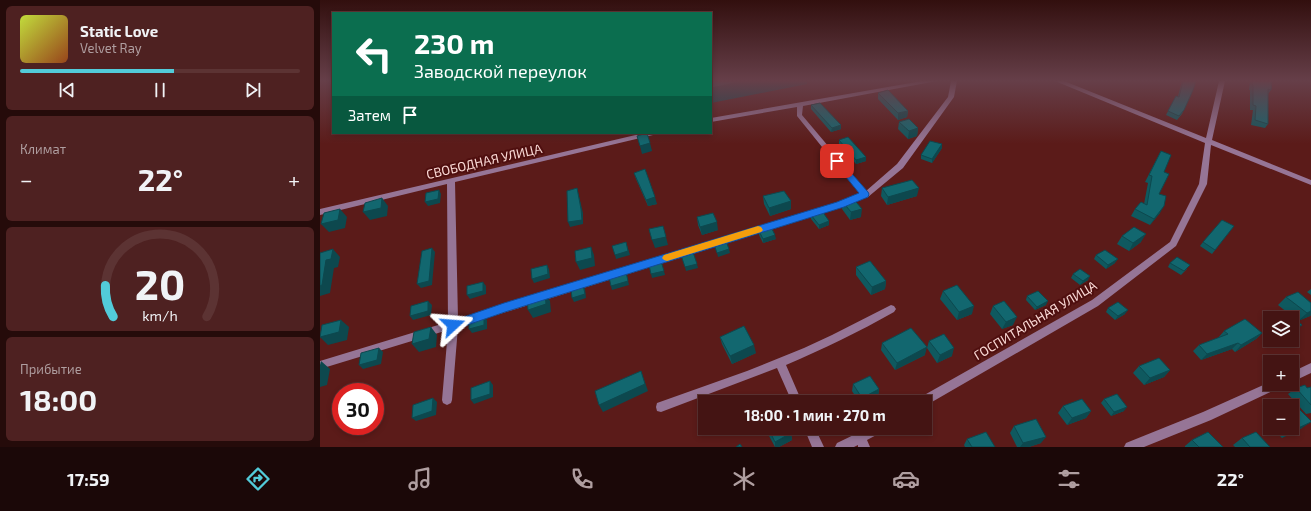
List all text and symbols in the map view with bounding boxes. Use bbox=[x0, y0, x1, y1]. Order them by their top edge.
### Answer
text: Static Love bbox=[80, 22, 158, 40]
text: 230 m bbox=[414, 26, 495, 60]
icon: left bbox=[348, 28, 400, 80]
text: Velvet Ray bbox=[80, 40, 142, 56]
text: Заводской переулок bbox=[414, 60, 587, 82]
icon: previous bbox=[56, 79, 78, 101]
icon: pause bbox=[149, 79, 171, 101]
icon: next bbox=[242, 79, 264, 101]
icon: arrive bbox=[399, 104, 421, 126]
text: Затем bbox=[348, 106, 391, 124]
street label: СВОБОДНАЯ УЛИЦА bbox=[425, 140, 543, 182]
text: Климат bbox=[20, 141, 66, 157]
pin bbox=[820, 144, 854, 178]
icon: arrive bbox=[826, 150, 848, 172]
text: 22° bbox=[138, 161, 183, 197]
text: − bbox=[20, 166, 33, 192]
text: + bbox=[288, 166, 300, 192]
text: 20 bbox=[135, 257, 185, 307]
street label: ГОСПИТАЛЬНАЯ УЛИЦА bbox=[970, 277, 1100, 363]
position arrow bbox=[432, 304, 474, 346]
text: km/h bbox=[142, 306, 178, 323]
map controls bbox=[1263, 311, 1299, 435]
button: layers bbox=[1263, 311, 1299, 347]
button: + bbox=[1263, 355, 1299, 391]
text: Прибытие bbox=[20, 361, 82, 377]
text: 18:00 bbox=[20, 381, 97, 417]
speed limit sign: 30 bbox=[332, 383, 384, 435]
button: − bbox=[1263, 399, 1299, 435]
text: 18:00 · 1 мин · 270 m bbox=[744, 406, 886, 424]
icon: directions bbox=[244, 465, 272, 493]
icon: music bbox=[406, 465, 434, 493]
icon: phone bbox=[568, 465, 596, 493]
icon: climate bbox=[730, 465, 758, 493]
icon: car bbox=[892, 465, 920, 493]
icon: filters bbox=[1055, 465, 1083, 493]
text: 17:59 bbox=[67, 468, 110, 490]
text: 22° bbox=[1217, 468, 1244, 490]

